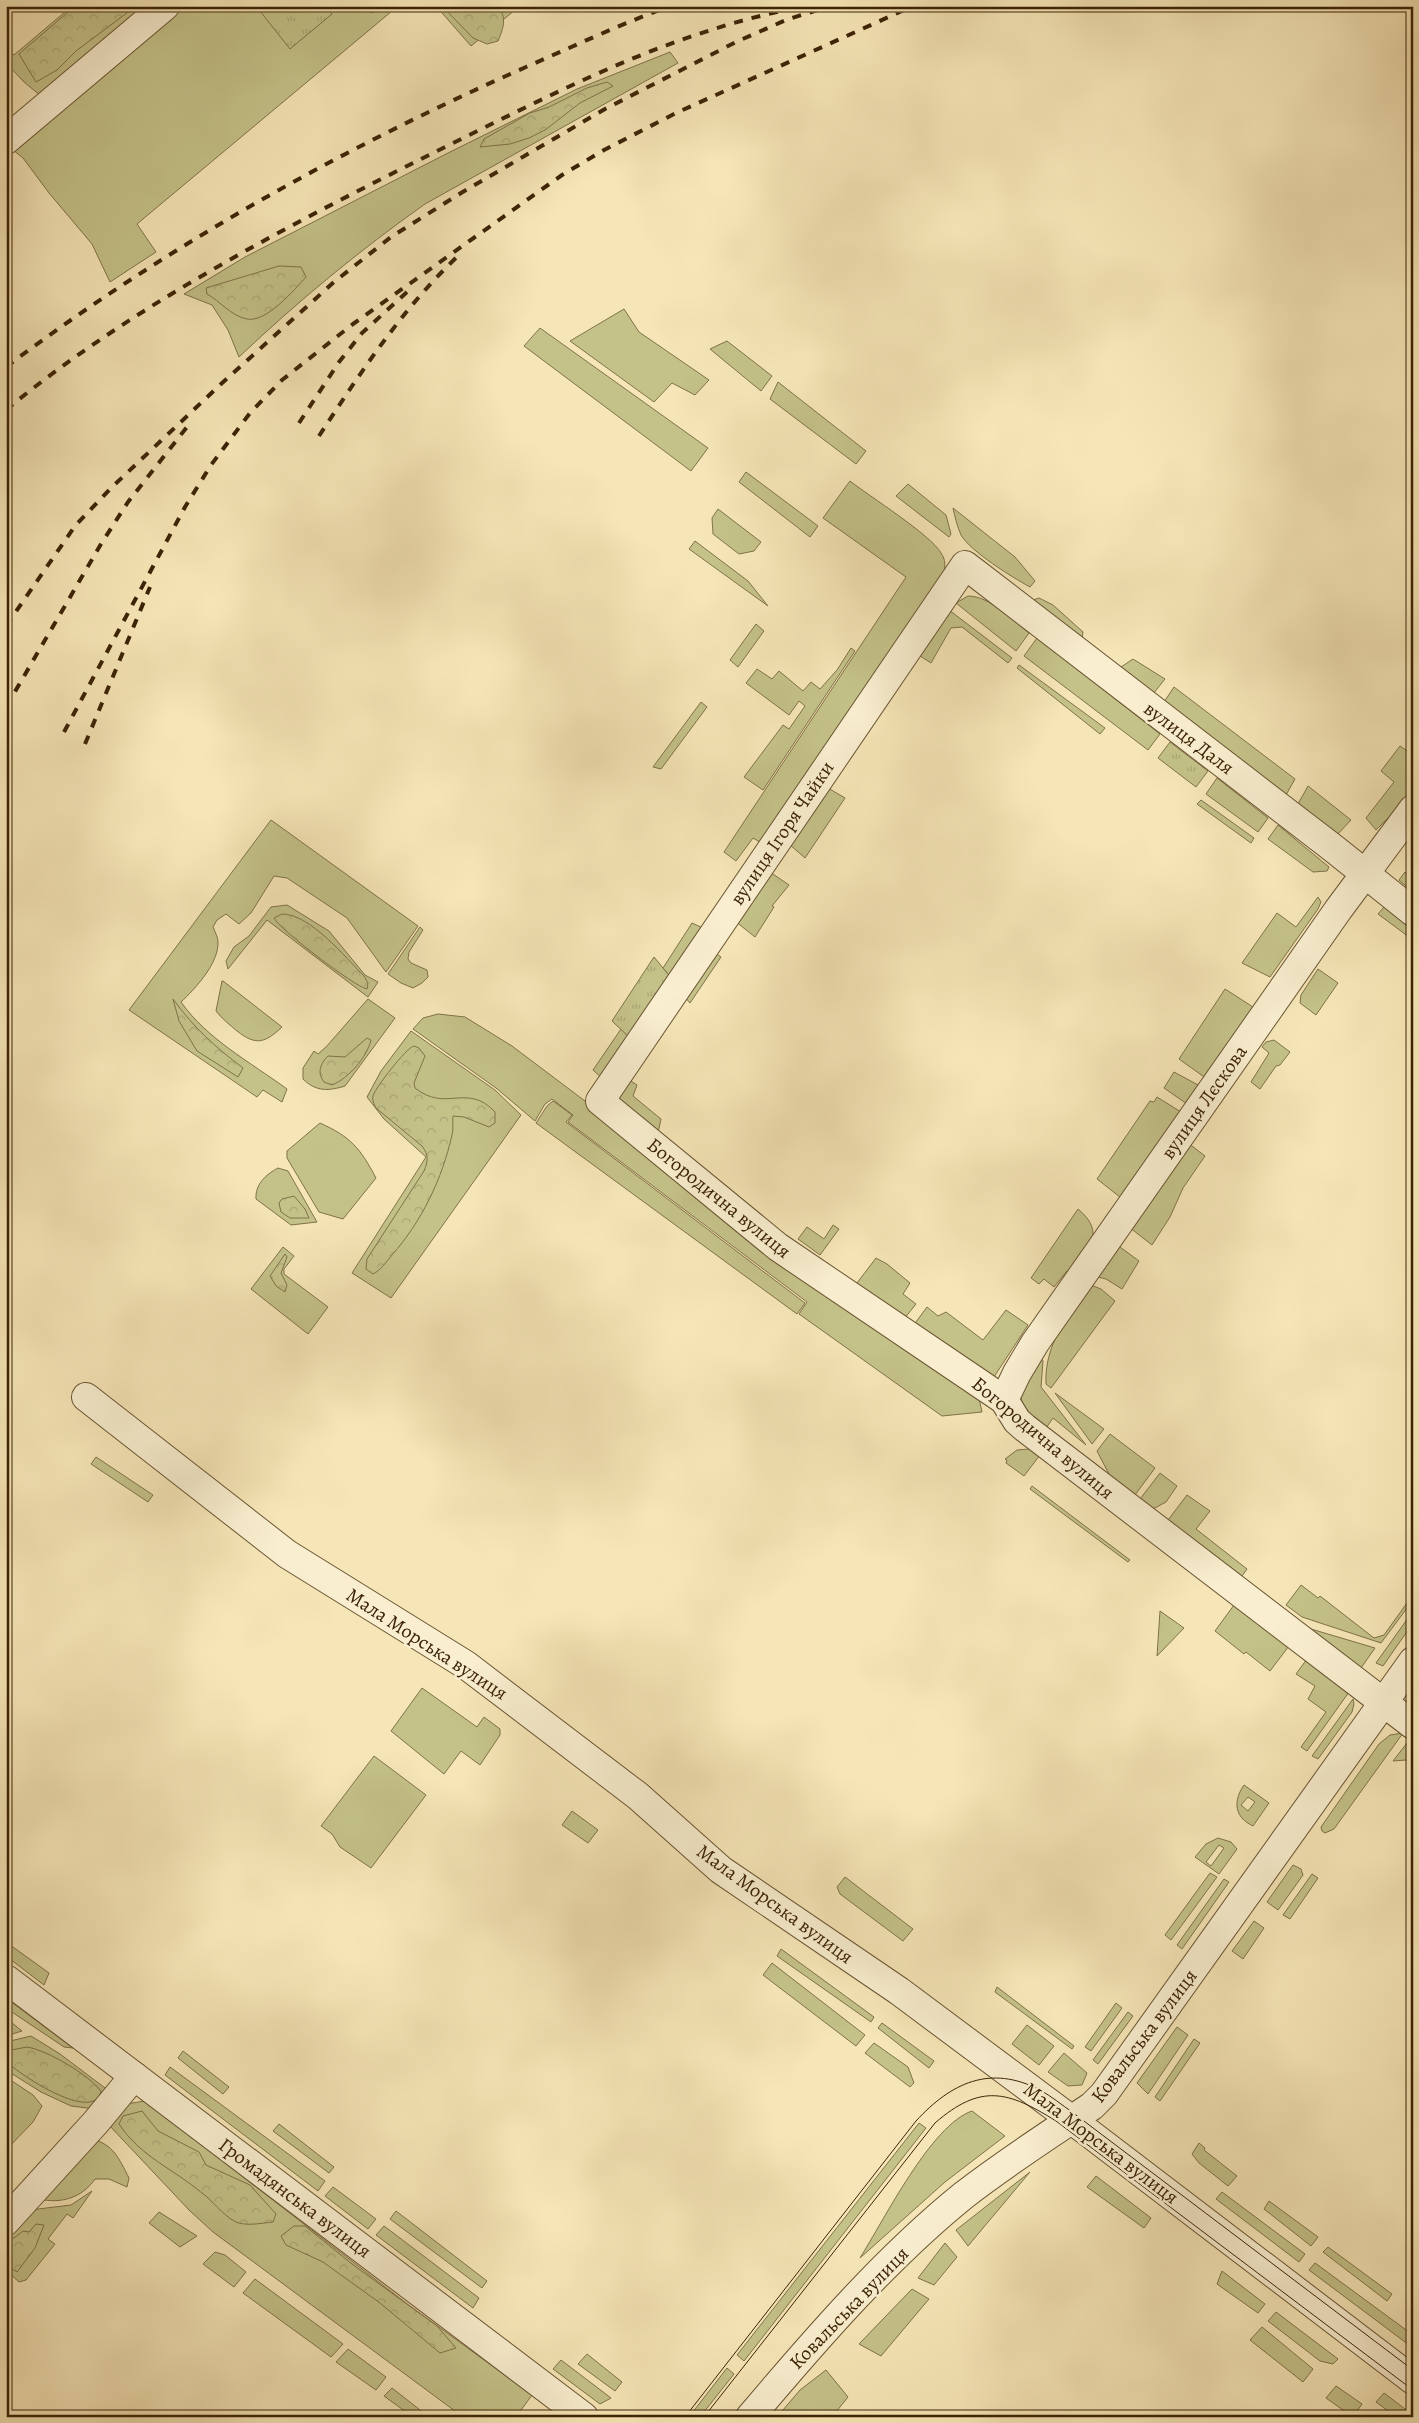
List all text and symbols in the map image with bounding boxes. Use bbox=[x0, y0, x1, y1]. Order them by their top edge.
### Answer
street label: вулиця Даля bbox=[1138, 695, 1240, 781]
street label: вулиця Ігоря Чайки bbox=[724, 755, 840, 911]
street label: вулиця Лєскова bbox=[1155, 1039, 1254, 1165]
street label: Богородична вулиця bbox=[641, 1131, 797, 1265]
street label: Богородична вулиця bbox=[966, 1370, 1120, 1506]
street label: Мала Морська вулиця bbox=[341, 1582, 513, 1706]
street label: Мала Морська вулиця bbox=[691, 1838, 859, 1970]
street label: Ковальська вулиця bbox=[1085, 1963, 1203, 2109]
street label: Мала Морська вулиця bbox=[1018, 2076, 1184, 2210]
street label: Громадянська вулиця bbox=[213, 2132, 377, 2264]
street label: Ковальська вулиця bbox=[783, 2241, 915, 2375]

